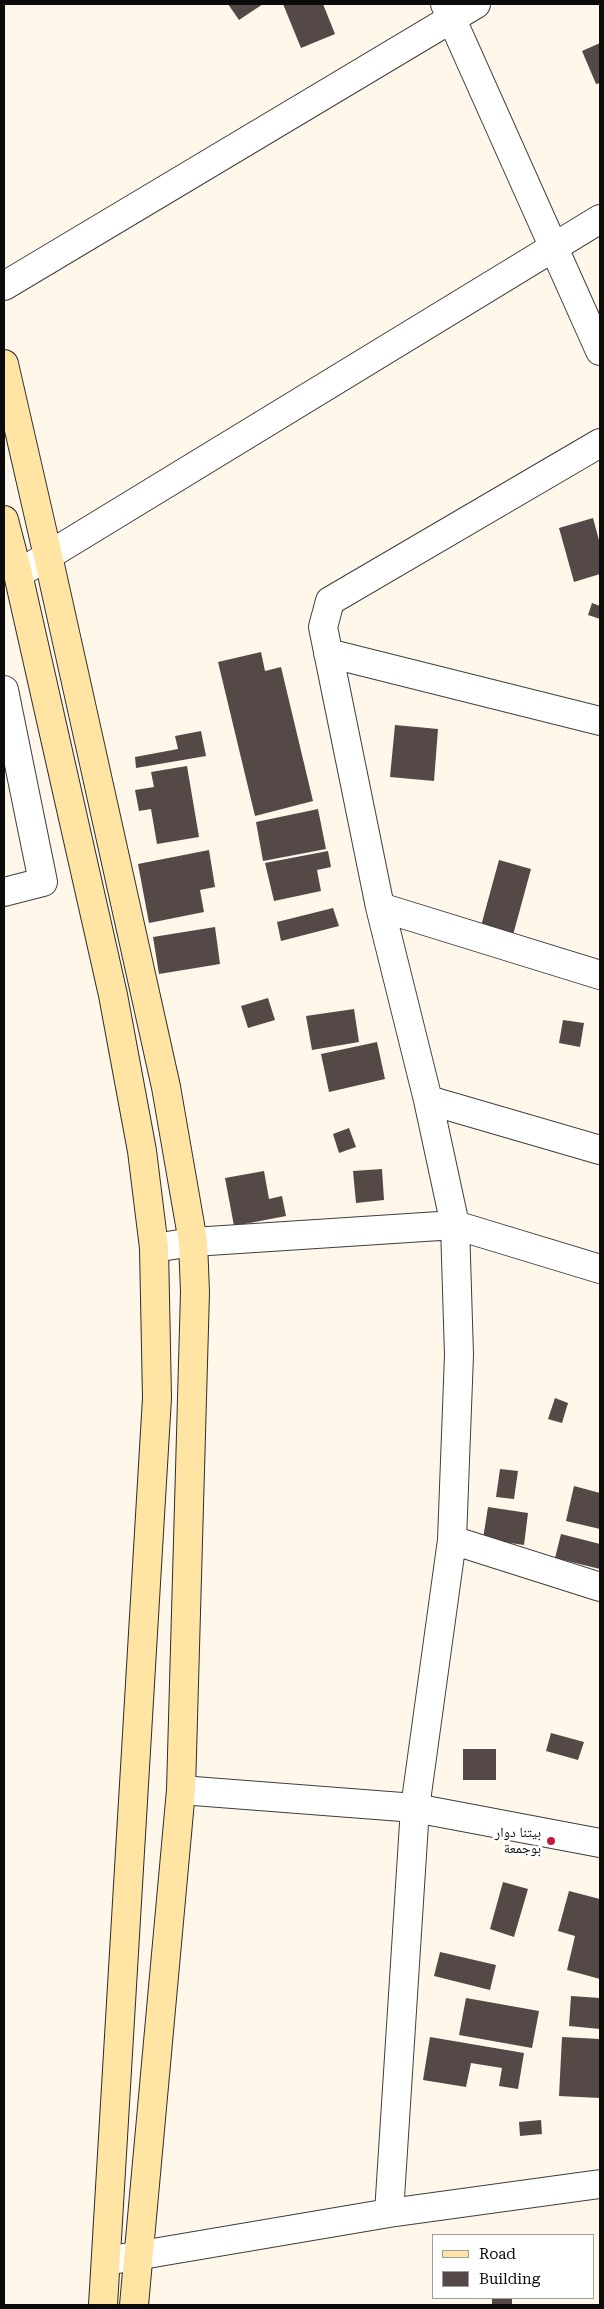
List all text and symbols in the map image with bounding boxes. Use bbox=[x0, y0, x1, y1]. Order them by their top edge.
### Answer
place label: بيتنا دوار بوجمعة bbox=[495, 1825, 541, 1858]
marker: بيتنا دوار بوجمعة bbox=[545, 1835, 557, 1847]
legend bbox=[432, 2234, 594, 2299]
text: Road bbox=[479, 2245, 516, 2263]
text: Building bbox=[479, 2270, 540, 2288]

